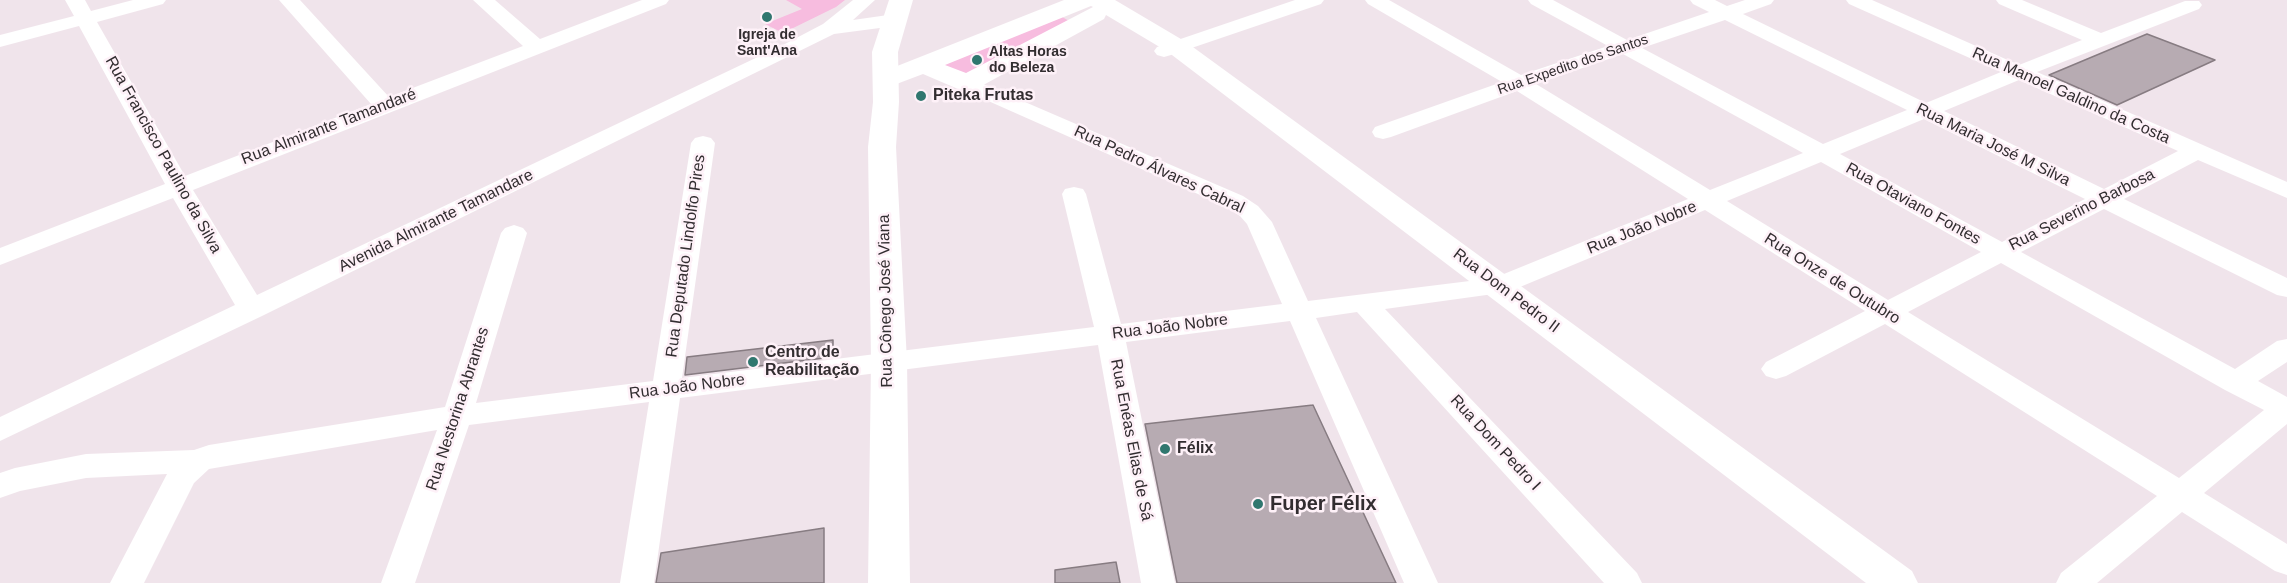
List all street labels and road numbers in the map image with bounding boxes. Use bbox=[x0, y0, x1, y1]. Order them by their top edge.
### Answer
street label: Rua Expedito dos Santos bbox=[1496, 31, 1650, 99]
street label: Rua Manoel Galdino da Costa bbox=[1969, 44, 2173, 148]
street label: Rua Francisco Paulino da Silva bbox=[101, 53, 225, 257]
street label: Rua Almirante Tamandaré bbox=[239, 85, 419, 169]
street label: Rua Maria José M Silva bbox=[1913, 99, 2073, 191]
street label: Rua Pedro Álvares Cabral bbox=[1071, 122, 1247, 218]
street label: Rua Deputado Lindolfo Pires bbox=[662, 153, 710, 359]
street label: Rua Otaviano Fontes bbox=[1842, 159, 1984, 249]
street label: Avenida Almirante Tamandare bbox=[336, 165, 536, 277]
street label: Rua Severino Barbosa bbox=[2006, 165, 2158, 255]
street label: Rua João Nobre bbox=[1584, 197, 1700, 259]
street label: Rua Cônego José Viana bbox=[875, 214, 897, 388]
street label: Rua Onze de Outubro bbox=[1761, 229, 1903, 329]
street label: Rua Dom Pedro II bbox=[1449, 245, 1563, 337]
street label: Rua João Nobre bbox=[1111, 310, 1229, 344]
street label: Rua Nestorina Abrantes bbox=[422, 325, 494, 493]
street label: Rua Enéas Elias de Sá bbox=[1106, 357, 1156, 523]
street label: Rua João Nobre bbox=[628, 370, 746, 404]
street label: Rua Dom Pedro I bbox=[1446, 391, 1544, 495]

